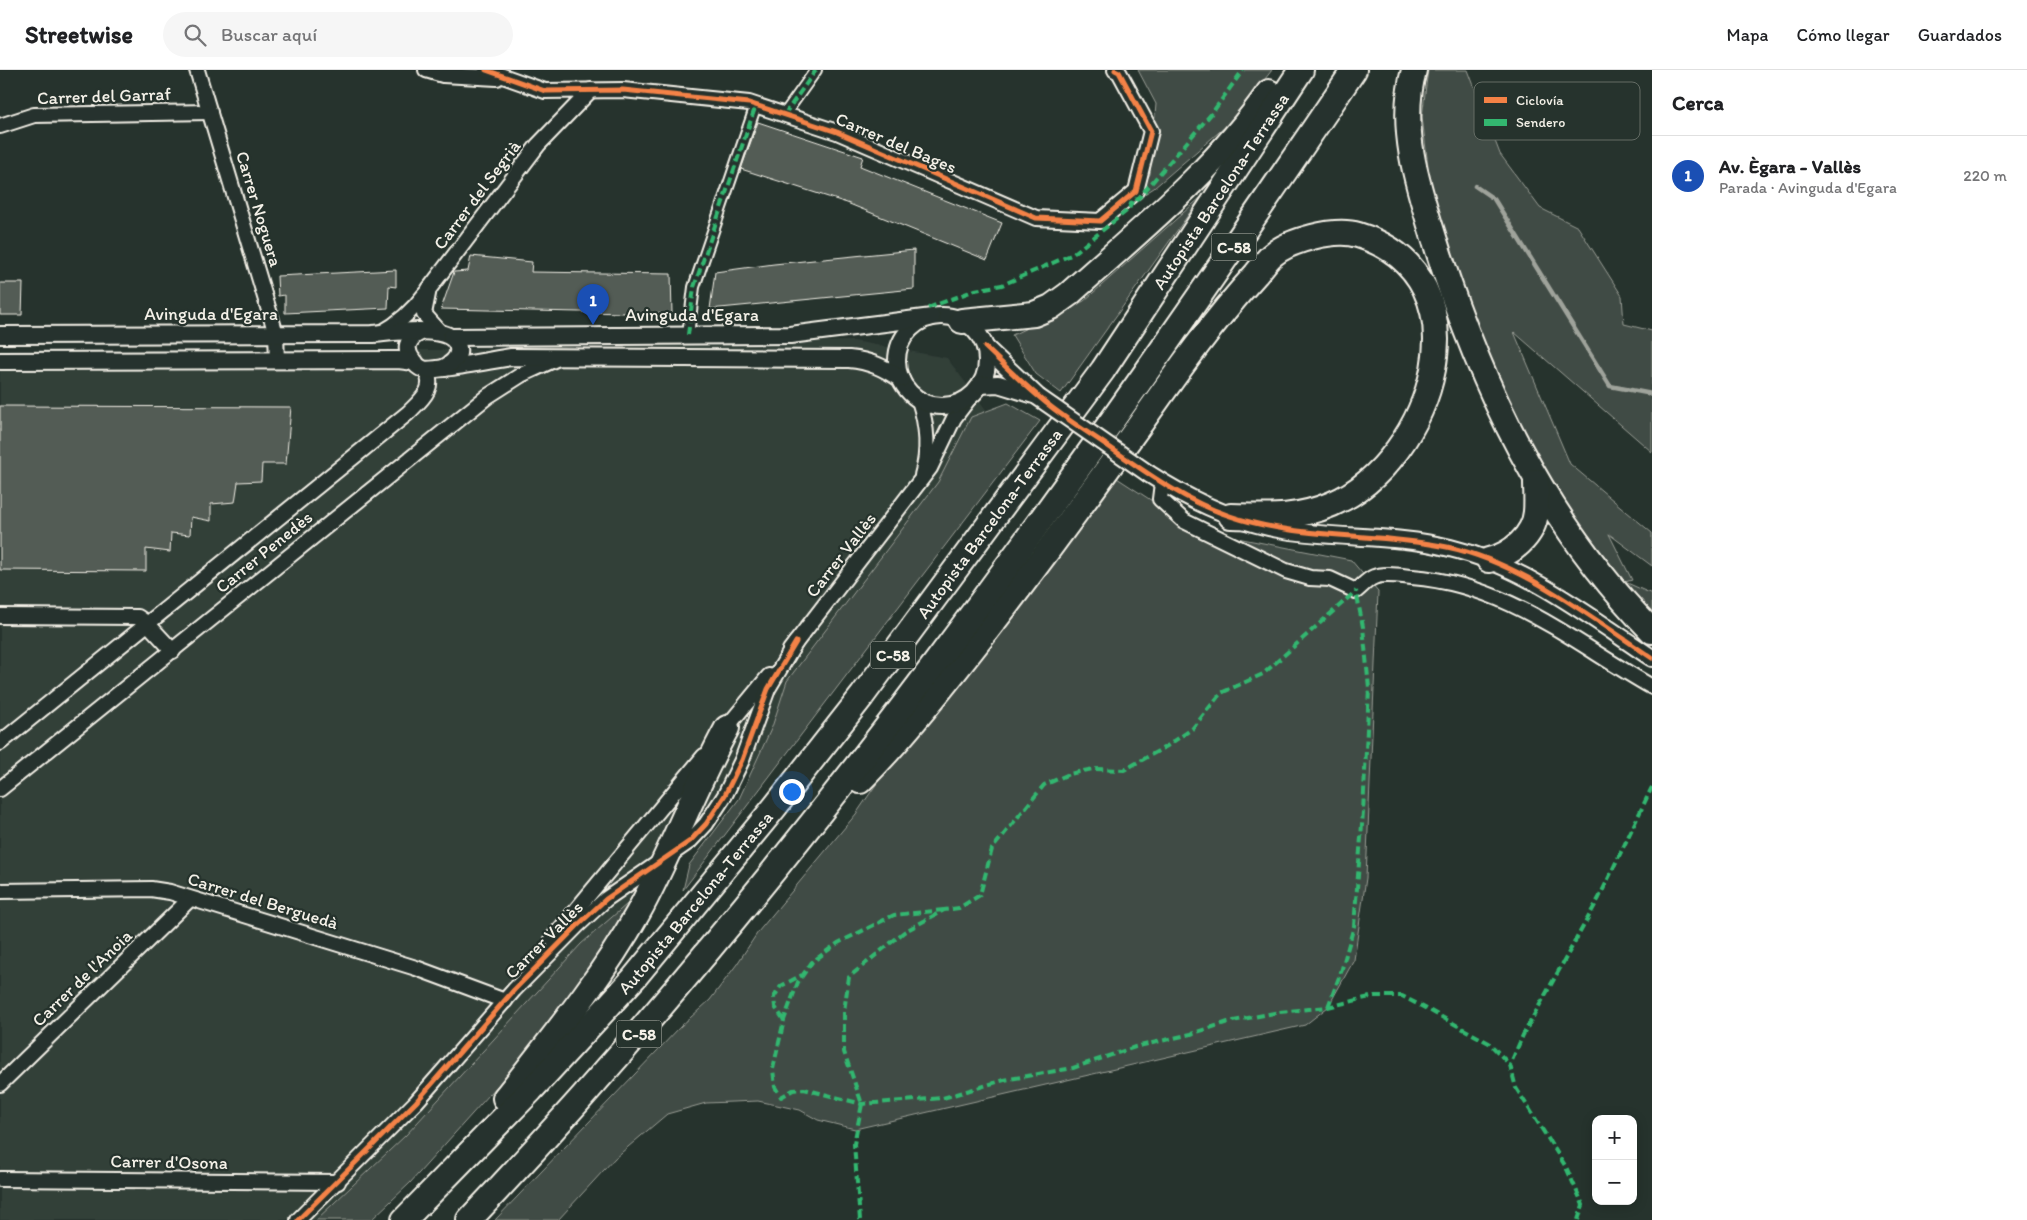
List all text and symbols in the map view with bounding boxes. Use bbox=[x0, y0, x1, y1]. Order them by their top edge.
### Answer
search box bbox=[163, 12, 513, 57]
text: Streetwise bbox=[25, 20, 133, 49]
icon: search bbox=[181, 21, 209, 49]
text: Buscar aquí bbox=[221, 23, 317, 46]
text: Mapa bbox=[1727, 24, 1768, 46]
text: Cómo llegar bbox=[1796, 24, 1890, 46]
text: Guardados bbox=[1918, 24, 2002, 46]
legend bbox=[1474, 82, 1640, 140]
street label: Carrer del Garraf bbox=[37, 83, 172, 109]
street label: Autopista Barcelona-Terrassa bbox=[1148, 89, 1294, 294]
text: Cerca bbox=[1672, 90, 1724, 115]
text: Ciclovía bbox=[1516, 92, 1564, 109]
street label: Carrer del Bages bbox=[832, 108, 960, 178]
text: Sendero bbox=[1516, 114, 1565, 131]
street label: Carrer del Segrià bbox=[429, 135, 526, 254]
street label: Carrer Noguera bbox=[231, 149, 287, 270]
text: Av. Ègara - Vallès bbox=[1719, 155, 1861, 178]
text: 1 bbox=[1684, 166, 1692, 185]
text: 220 m bbox=[1963, 166, 2007, 185]
text: Parada · Avinguda d'Egara bbox=[1719, 178, 1897, 197]
road number: C-58 bbox=[1212, 233, 1256, 260]
pin: 1 bbox=[577, 284, 609, 325]
street label: Avinguda d'Egara bbox=[144, 303, 278, 325]
street label: Avinguda d'Egara bbox=[625, 304, 759, 326]
street label: Autopista Barcelona-Terrassa bbox=[912, 424, 1067, 623]
street label: Carrer Penedès bbox=[211, 506, 317, 598]
street label: Carrer Vallès bbox=[801, 508, 881, 602]
road number: C-58 bbox=[870, 642, 916, 668]
your location bbox=[779, 779, 805, 805]
street label: Autopista Barcelona-Terrassa bbox=[613, 807, 778, 999]
street label: Carrer del Berguedà bbox=[185, 868, 342, 935]
street label: Carrer Vallès bbox=[500, 896, 588, 984]
street label: Carrer de l'Anoia bbox=[27, 924, 137, 1031]
road number: C-58 bbox=[616, 1021, 662, 1048]
map controls bbox=[1592, 1115, 1637, 1205]
button: + bbox=[1592, 1115, 1637, 1160]
street label: Carrer d'Osona bbox=[110, 1150, 228, 1174]
button: − bbox=[1592, 1160, 1637, 1205]

